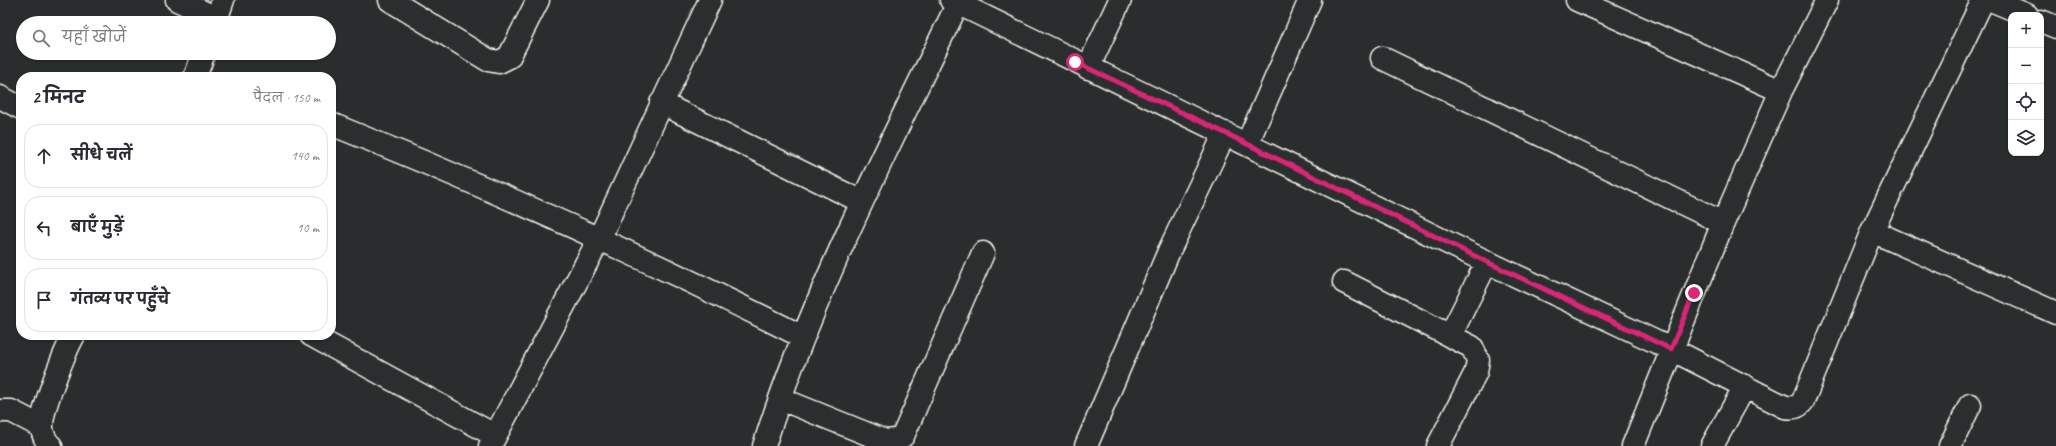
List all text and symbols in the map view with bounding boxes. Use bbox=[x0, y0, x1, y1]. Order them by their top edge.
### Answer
map controls bbox=[2008, 12, 2044, 156]
button: + bbox=[2008, 12, 2044, 48]
search box bbox=[16, 16, 336, 60]
icon: search bbox=[30, 27, 52, 49]
text: यहाँ खोजें bbox=[62, 28, 126, 47]
button: − bbox=[2008, 48, 2044, 84]
route start bbox=[1066, 53, 1084, 71]
button: locate bbox=[2008, 84, 2044, 120]
text: 2 मिनट bbox=[32, 87, 85, 108]
text: पैदल · 150 m bbox=[253, 90, 320, 106]
button: layers bbox=[2008, 120, 2044, 156]
icon: ahead bbox=[33, 145, 55, 167]
text: सीधे चलें bbox=[71, 146, 132, 165]
text: 140 m bbox=[291, 148, 319, 164]
icon: left bbox=[33, 217, 55, 239]
text: बाएँ मुड़ें bbox=[71, 218, 123, 237]
text: 10 m bbox=[297, 220, 319, 236]
route end bbox=[1685, 284, 1703, 302]
icon: arrive bbox=[33, 289, 55, 311]
text: गंतव्य पर पहुँचे bbox=[71, 290, 169, 309]

